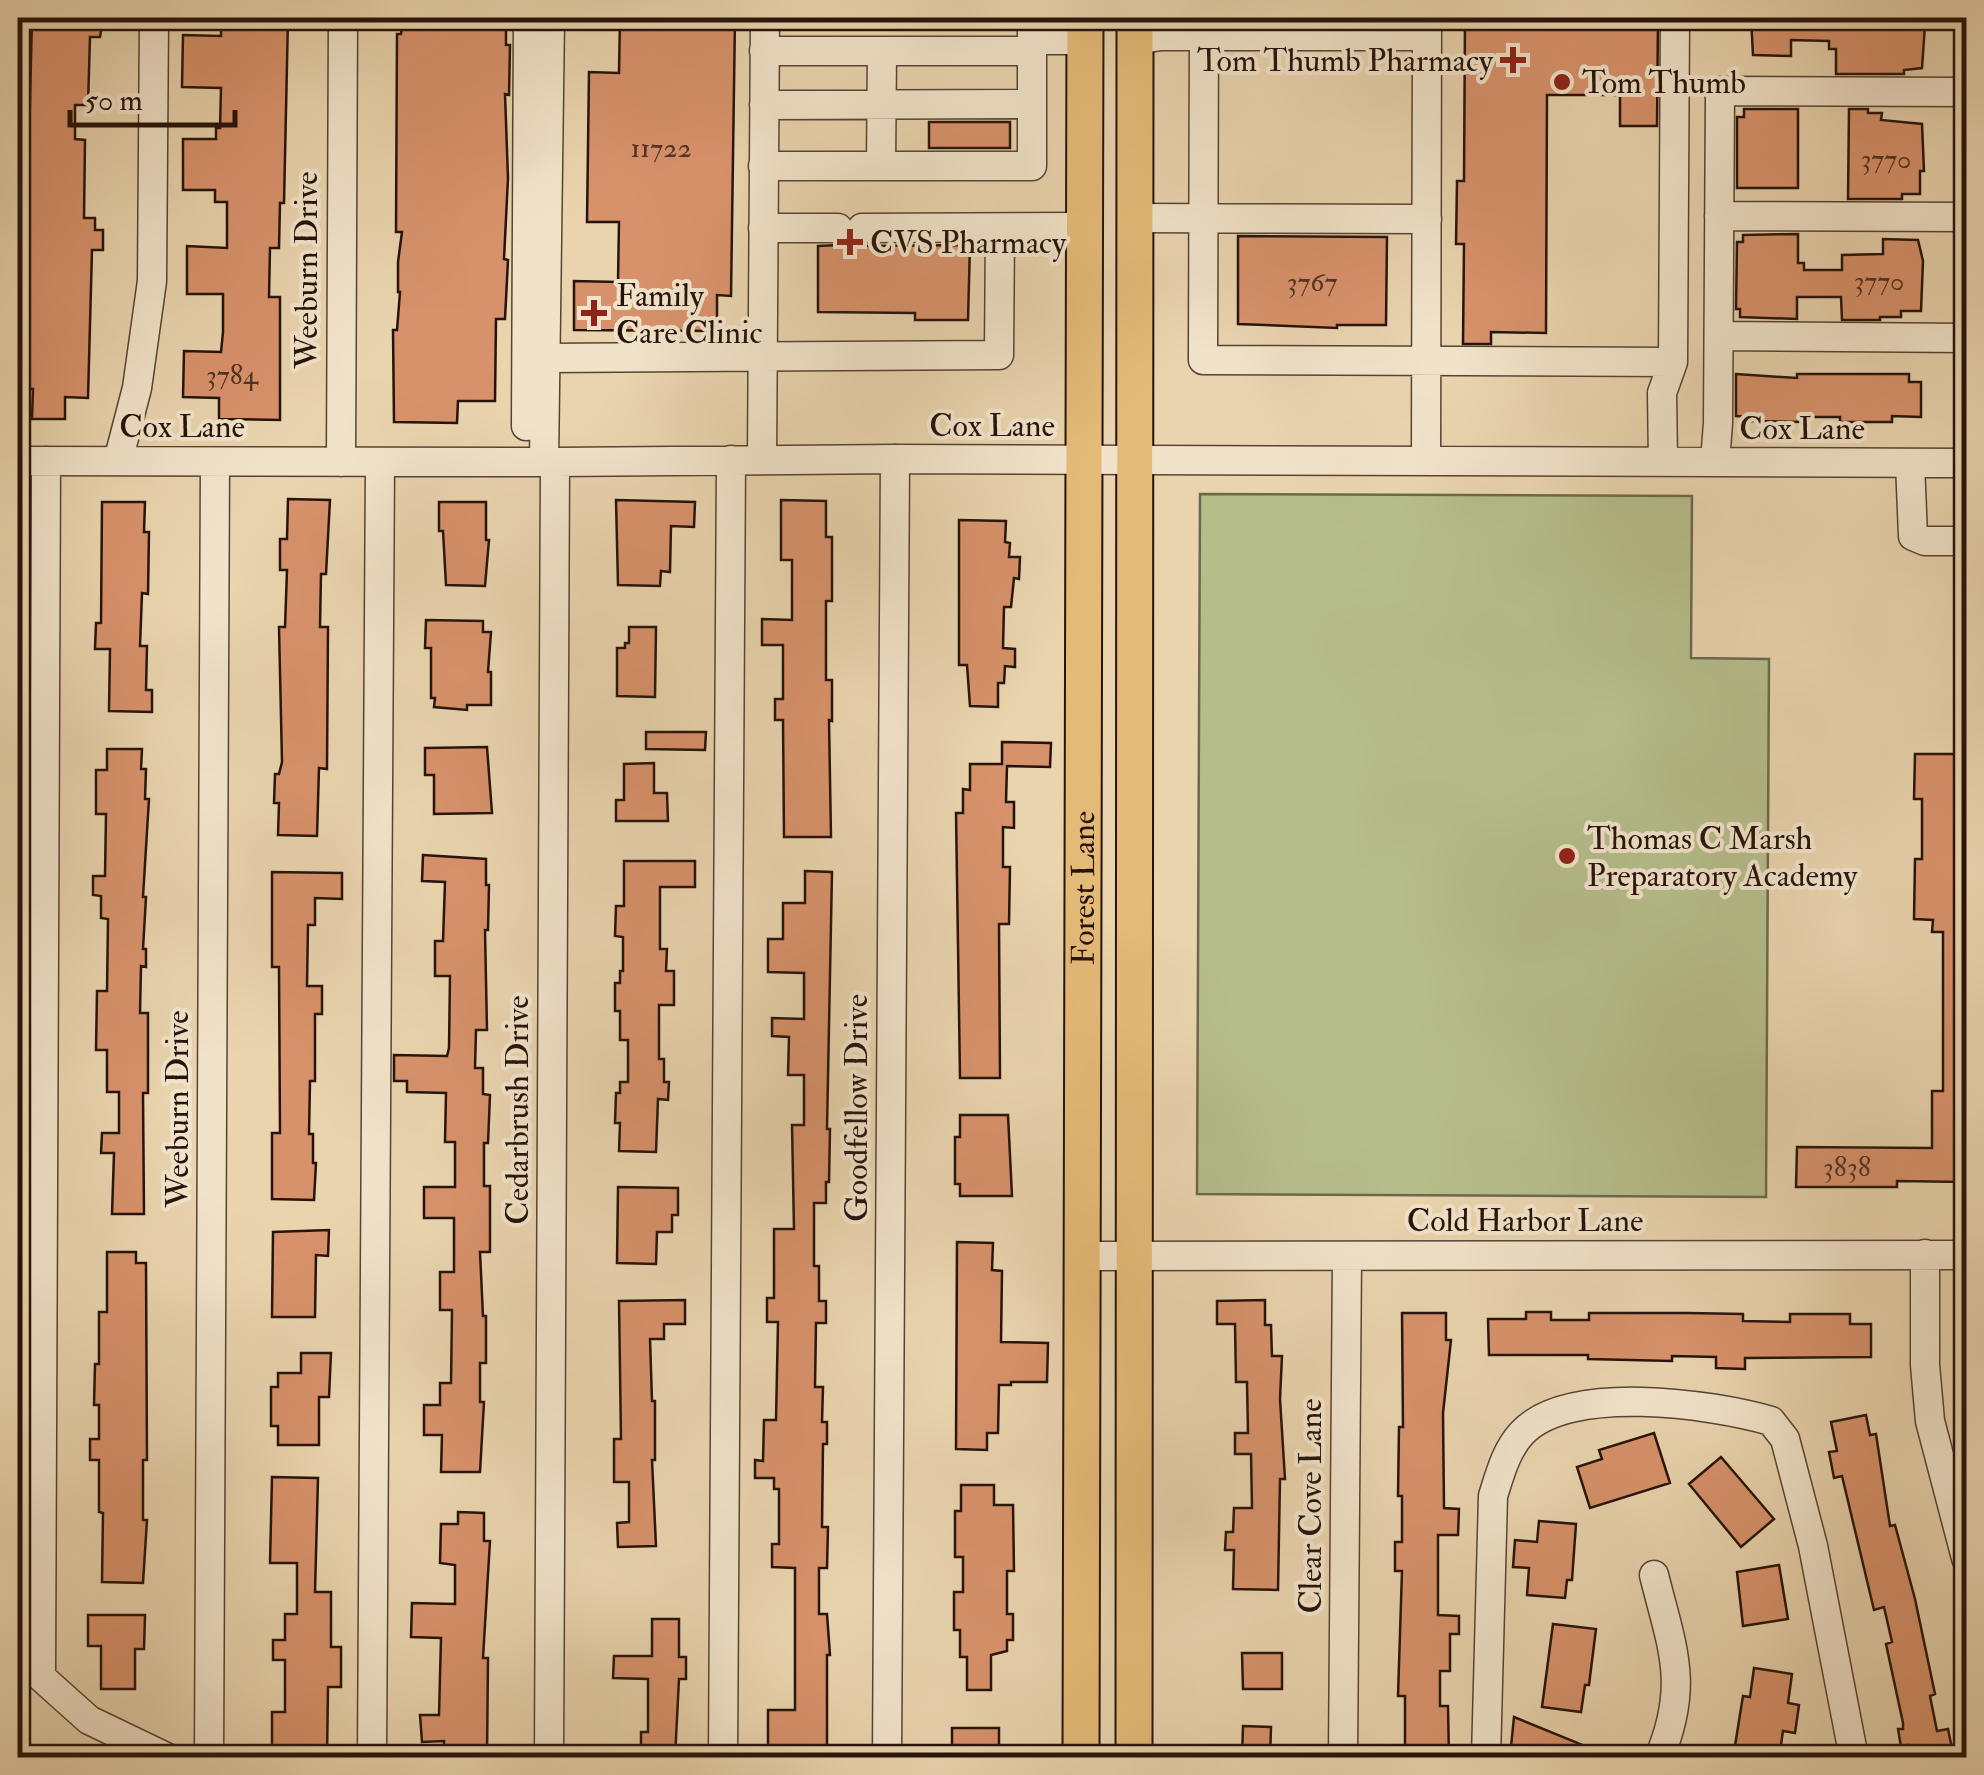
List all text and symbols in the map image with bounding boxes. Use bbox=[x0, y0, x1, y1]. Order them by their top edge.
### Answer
place label: Tom Thumb Pharmacy bbox=[1197, 41, 1494, 81]
marker: Tom Thumb Pharmacy bbox=[1502, 49, 1524, 71]
place label: Tom Thumb bbox=[1582, 63, 1746, 103]
scale bar bbox=[70, 65, 235, 127]
marker: Tom Thumb bbox=[1551, 71, 1573, 93]
text: 50 m bbox=[85, 82, 143, 119]
house number: 11722 bbox=[630, 131, 692, 166]
house number: 3770 bbox=[1861, 142, 1911, 177]
street label: Weeburn Drive bbox=[287, 171, 327, 370]
place label: CVS Pharmacy bbox=[870, 223, 1067, 263]
marker: CVS Pharmacy bbox=[839, 231, 861, 253]
house number: 3770 bbox=[1854, 264, 1904, 299]
house number: 3767 bbox=[1287, 265, 1337, 300]
place label: Family Care Clinic bbox=[616, 276, 762, 353]
marker: Family Care Clinic bbox=[581, 300, 607, 326]
house number: 3784 bbox=[206, 358, 260, 393]
street label: Cox Lane bbox=[929, 406, 1055, 446]
street label: Cox Lane bbox=[119, 407, 245, 447]
street label: Cox Lane bbox=[1739, 409, 1865, 449]
street label: Forest Lane bbox=[1064, 811, 1104, 965]
place label: Thomas C Marsh Preparatory Academy bbox=[1587, 819, 1858, 896]
marker: Thomas C Marsh Preparatory Academy bbox=[1556, 845, 1578, 867]
street label: Goodfellow Drive bbox=[837, 994, 877, 1222]
street label: Cedarbrush Drive bbox=[498, 995, 538, 1225]
street label: Weeburn Drive bbox=[158, 1010, 198, 1209]
house number: 3838 bbox=[1823, 1150, 1871, 1185]
street label: Cold Harbor Lane bbox=[1407, 1201, 1643, 1241]
street label: Clear Cove Lane bbox=[1291, 1398, 1331, 1614]

